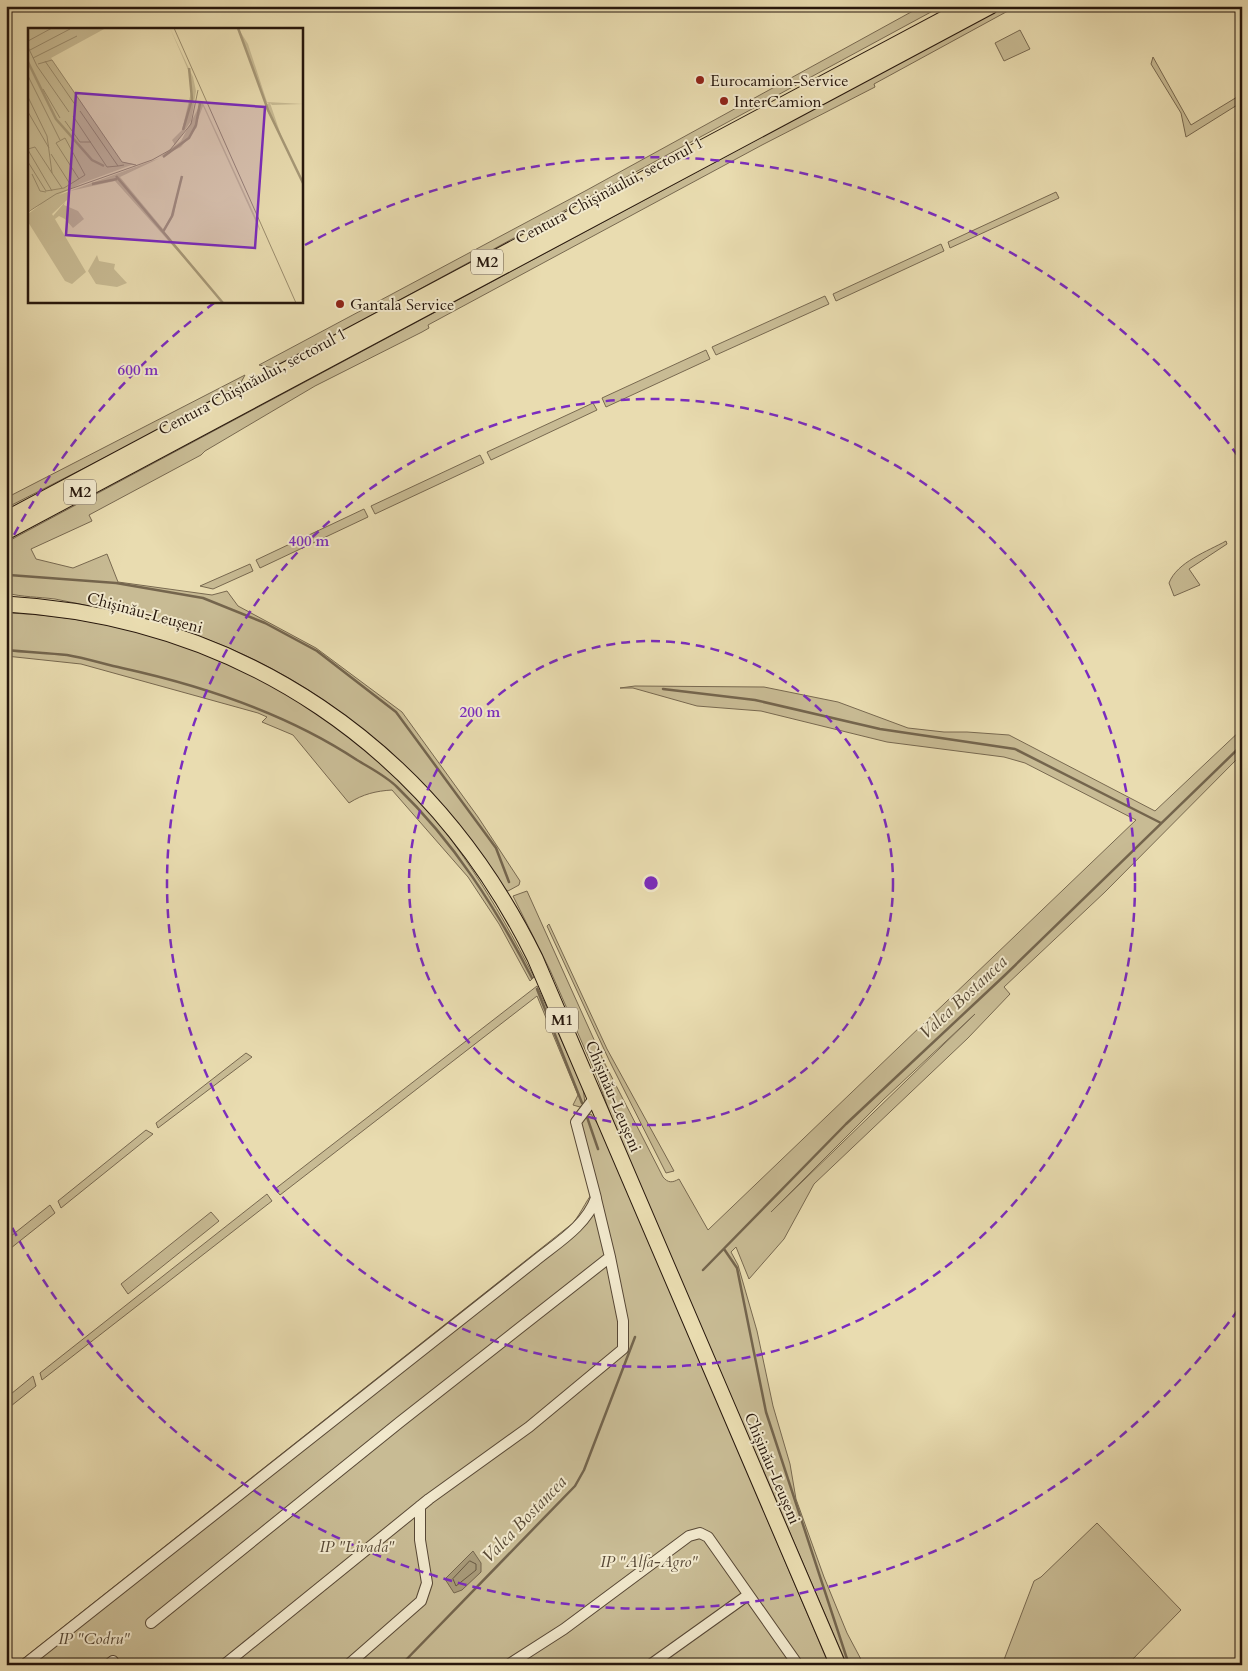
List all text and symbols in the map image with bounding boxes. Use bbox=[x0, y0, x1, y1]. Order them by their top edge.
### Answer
inset map bbox=[28, 28, 302, 302]
place label: Eurocamion-Service bbox=[710, 70, 849, 92]
marker: Eurocamion-Service bbox=[694, 74, 706, 86]
place label: InterCamion bbox=[734, 91, 822, 113]
marker: InterCamion bbox=[718, 95, 730, 107]
street label: Centura Chișinăului, sectorul 1 bbox=[512, 132, 707, 250]
road number: M2 bbox=[471, 250, 503, 274]
place label: Gantala Service bbox=[350, 294, 454, 316]
marker: Gantala Service bbox=[334, 298, 346, 310]
street label: Centura Chișinăului, sectorul 1 bbox=[155, 323, 350, 441]
text: 600 m bbox=[118, 360, 159, 380]
road number: M2 bbox=[64, 480, 96, 504]
text: 400 m bbox=[289, 531, 330, 551]
street label: Chișinău-Leușeni bbox=[84, 587, 206, 639]
text: 200 m bbox=[460, 702, 501, 722]
centre of rings bbox=[642, 874, 660, 892]
water label: Valea Bostancea bbox=[914, 950, 1013, 1045]
road number: M1 bbox=[546, 1008, 578, 1032]
street label: Chișinău-Leușeni bbox=[580, 1037, 647, 1156]
street label: Chișinău-Leușeni bbox=[739, 1409, 806, 1528]
water label: Valea Bostancea bbox=[476, 1470, 572, 1568]
park label: IP "Livada" bbox=[320, 1536, 395, 1558]
park label: IP "Alfa-Agro" bbox=[600, 1551, 698, 1573]
park label: IP "Codru" bbox=[58, 1628, 130, 1650]

